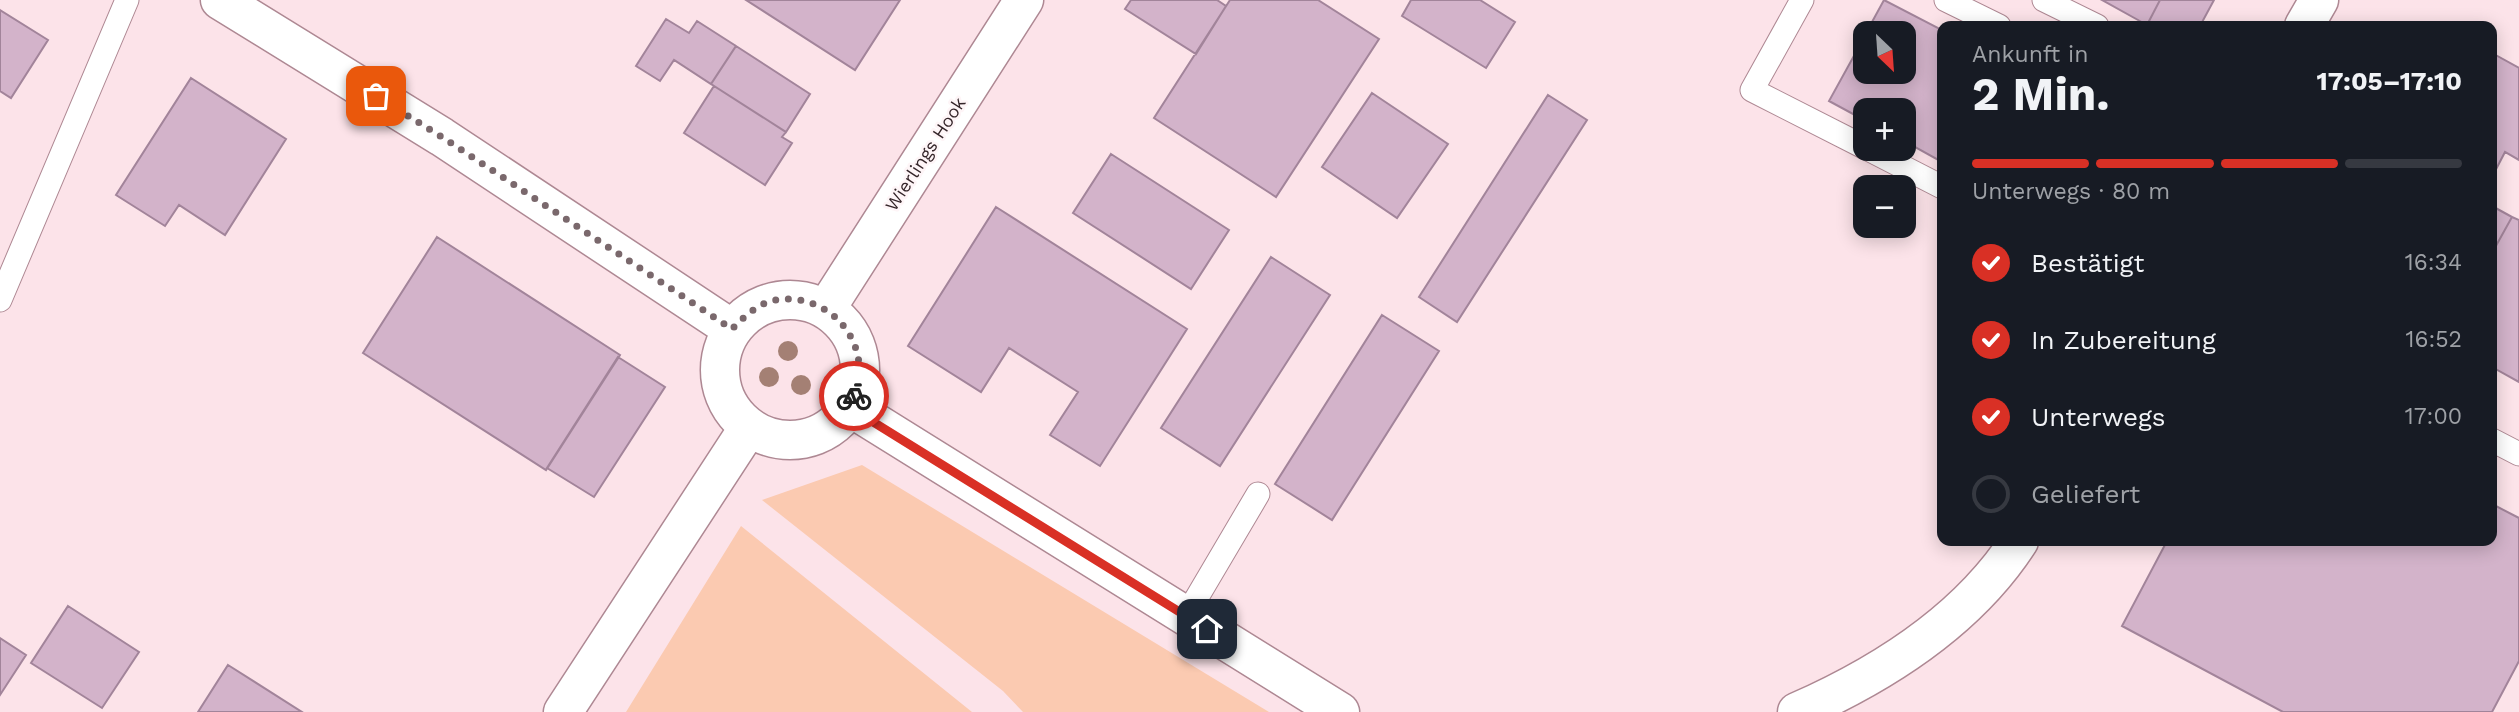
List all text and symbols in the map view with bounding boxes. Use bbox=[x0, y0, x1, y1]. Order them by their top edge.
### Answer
north arrow bbox=[1853, 21, 1916, 84]
map controls bbox=[1853, 21, 1916, 238]
text: Ankunft in bbox=[1972, 41, 2088, 68]
pin bbox=[346, 66, 406, 126]
text: 17:05–17:10 bbox=[2317, 66, 2462, 96]
text: 2 Min. bbox=[1972, 67, 2110, 121]
icon: bag bbox=[357, 77, 395, 115]
street label: Wierlings Hook bbox=[880, 93, 970, 215]
button: + bbox=[1853, 98, 1916, 161]
button: − bbox=[1853, 175, 1916, 238]
text: Unterwegs · 80 m bbox=[1972, 178, 2170, 205]
icon: check bbox=[1972, 244, 2010, 282]
text: Bestätigt bbox=[2031, 248, 2144, 278]
text: 16:34 bbox=[2405, 249, 2462, 276]
icon: check bbox=[1972, 321, 2010, 359]
text: In Zubereitung bbox=[2031, 325, 2216, 355]
text: 16:52 bbox=[2405, 326, 2462, 353]
courier bbox=[819, 361, 889, 431]
icon: bike bbox=[835, 377, 873, 415]
icon: check bbox=[1972, 398, 2010, 436]
text: Unterwegs bbox=[2031, 402, 2166, 432]
text: 17:00 bbox=[2405, 403, 2462, 430]
text: Geliefert bbox=[2031, 479, 2140, 509]
pin bbox=[1177, 599, 1237, 659]
icon: home bbox=[1188, 610, 1226, 648]

